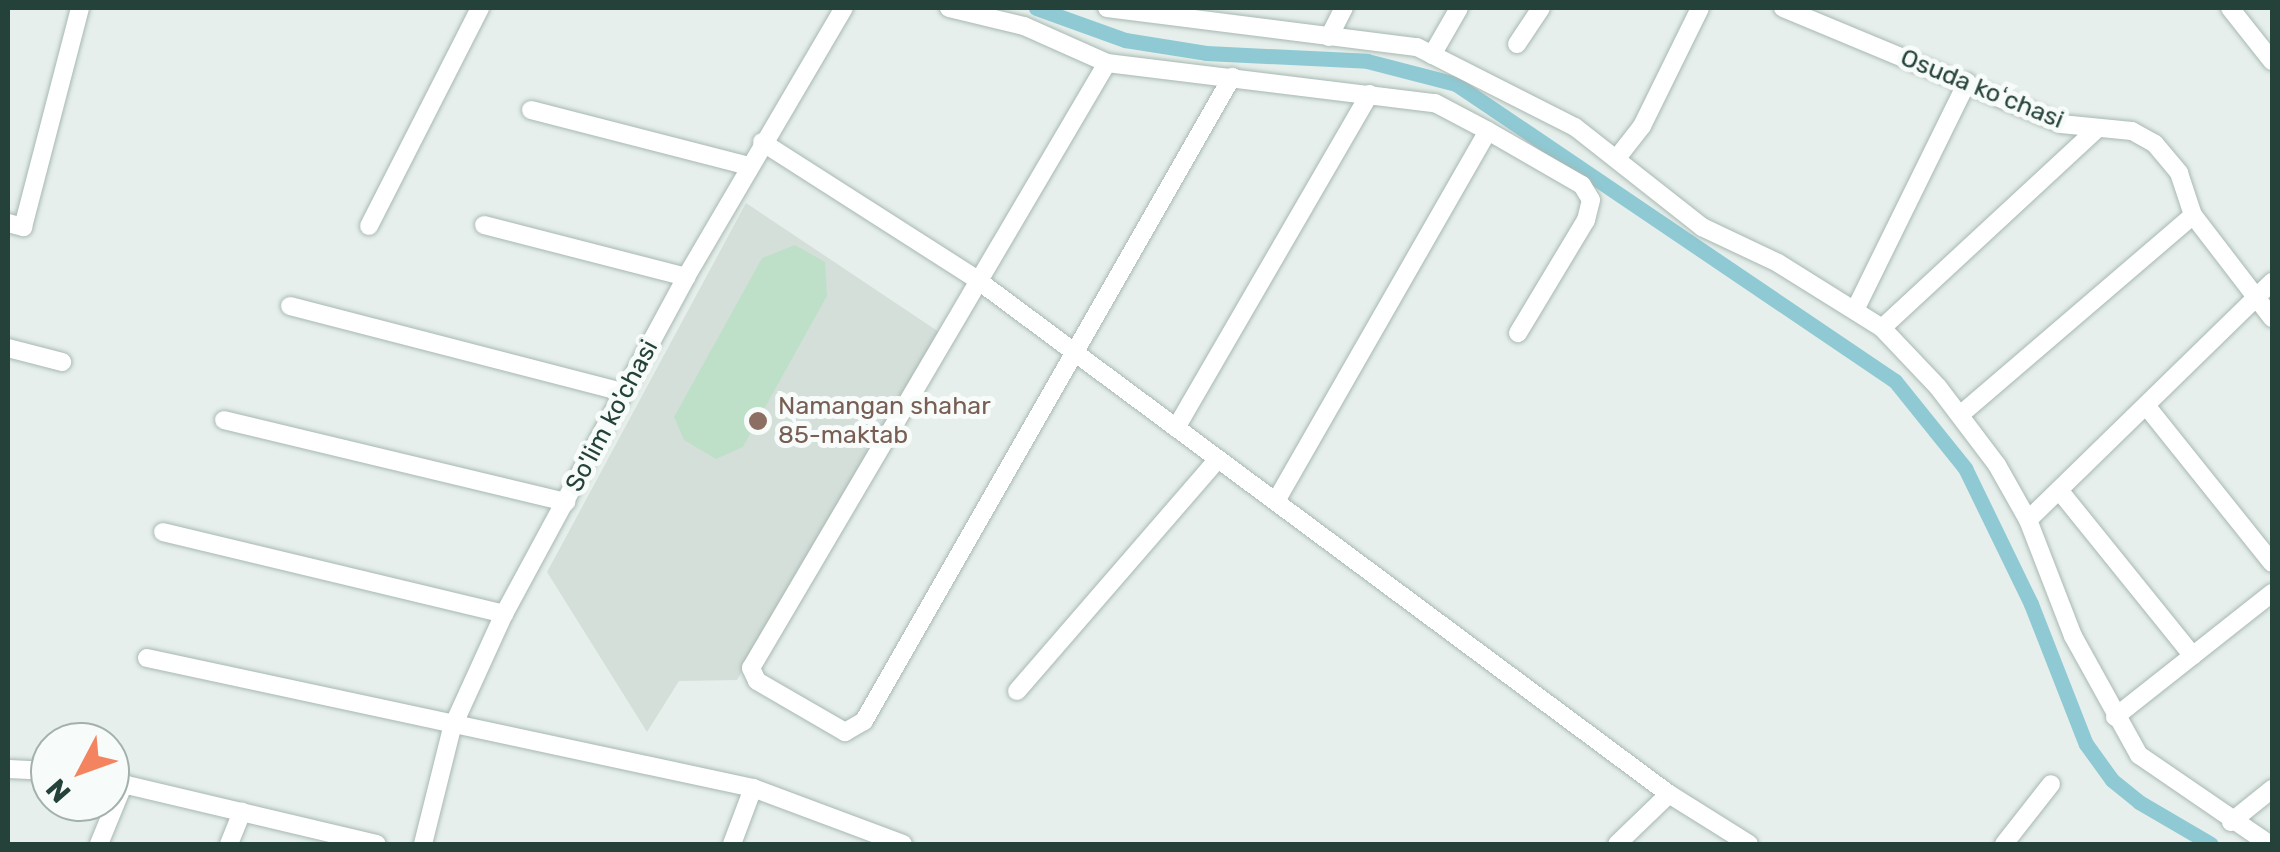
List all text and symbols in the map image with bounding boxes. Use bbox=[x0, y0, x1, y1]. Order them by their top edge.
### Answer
street label: Osuda koʻchasi bbox=[1896, 43, 2068, 135]
street label: So'lim ko'chasi bbox=[559, 335, 665, 497]
place label: Namangan shahar 85-maktab bbox=[778, 392, 991, 451]
marker: Namangan shahar 85-maktab bbox=[747, 410, 769, 432]
north arrow bbox=[30, 722, 130, 822]
text: N bbox=[39, 772, 78, 809]

